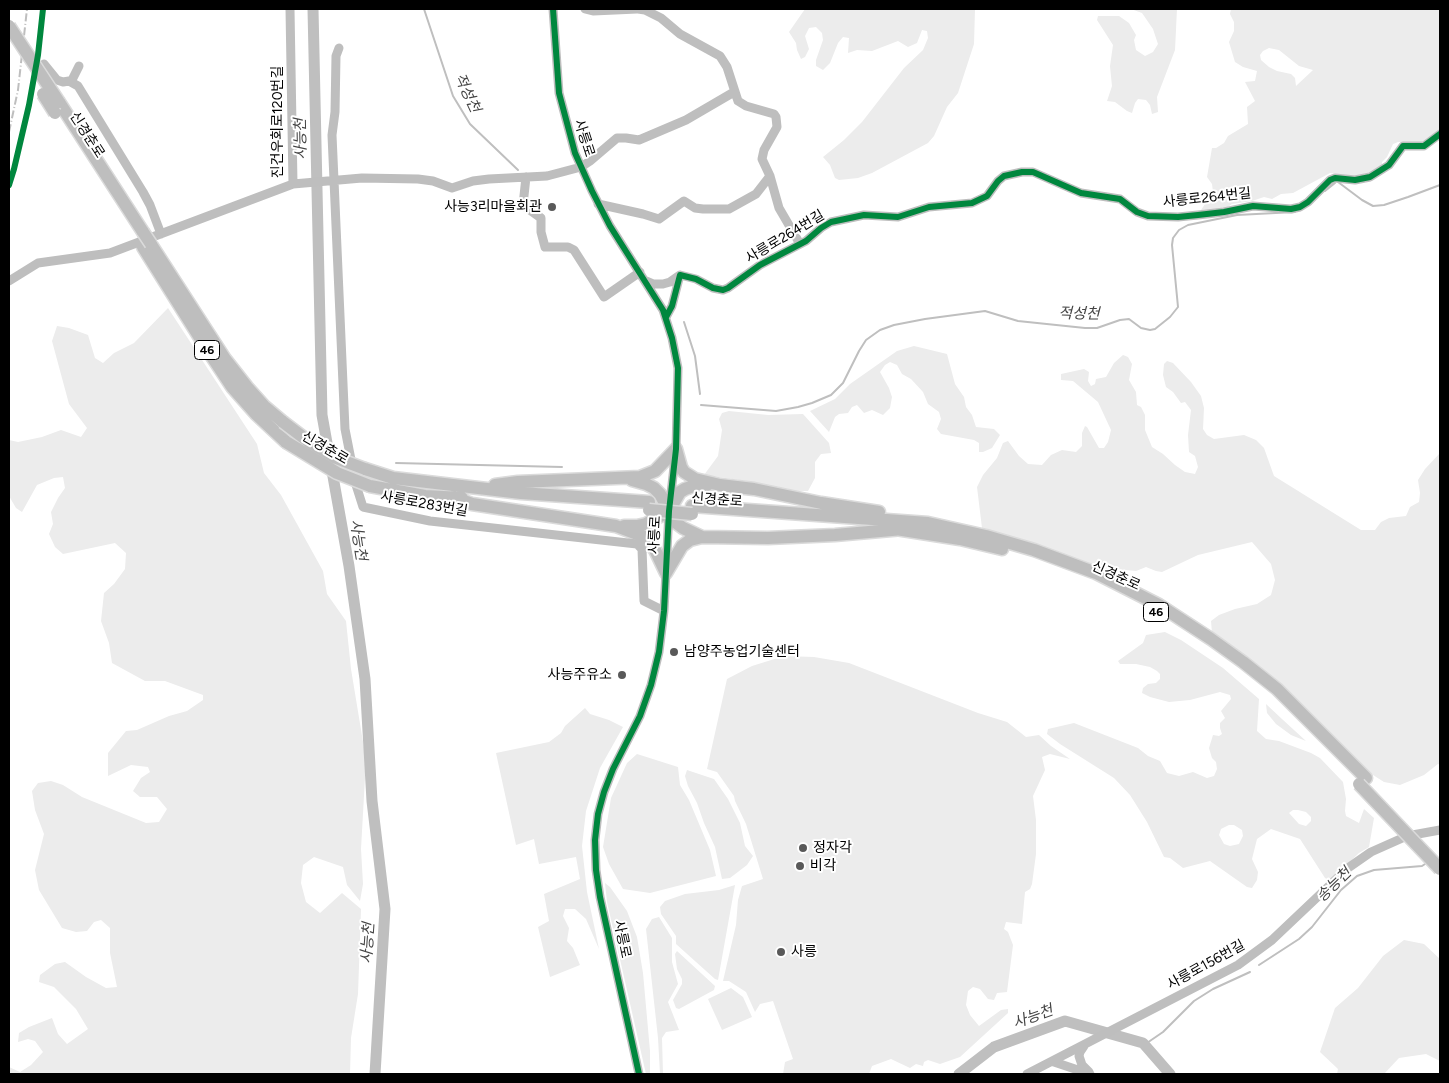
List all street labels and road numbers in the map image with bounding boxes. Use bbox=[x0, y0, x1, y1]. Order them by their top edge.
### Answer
street label: 진건우회로120번길 bbox=[270, 66, 286, 178]
street label: 신경춘로 bbox=[66, 109, 108, 161]
street label: 사릉로 bbox=[570, 117, 598, 159]
street label: 사릉로264번길 bbox=[1162, 185, 1252, 211]
street label: 사릉로264번길 bbox=[743, 207, 827, 267]
road number: 46 bbox=[194, 340, 220, 360]
street label: 신경춘로 bbox=[298, 428, 352, 468]
street label: 사릉로283번길 bbox=[379, 488, 469, 520]
street label: 신경춘로 bbox=[691, 490, 743, 510]
street label: 사릉로 bbox=[646, 515, 664, 555]
street label: 신경춘로 bbox=[1089, 558, 1143, 594]
road number: 46 bbox=[1144, 602, 1168, 622]
street label: 사릉로 bbox=[610, 918, 634, 960]
street label: 사릉로156번길 bbox=[1164, 937, 1248, 993]

